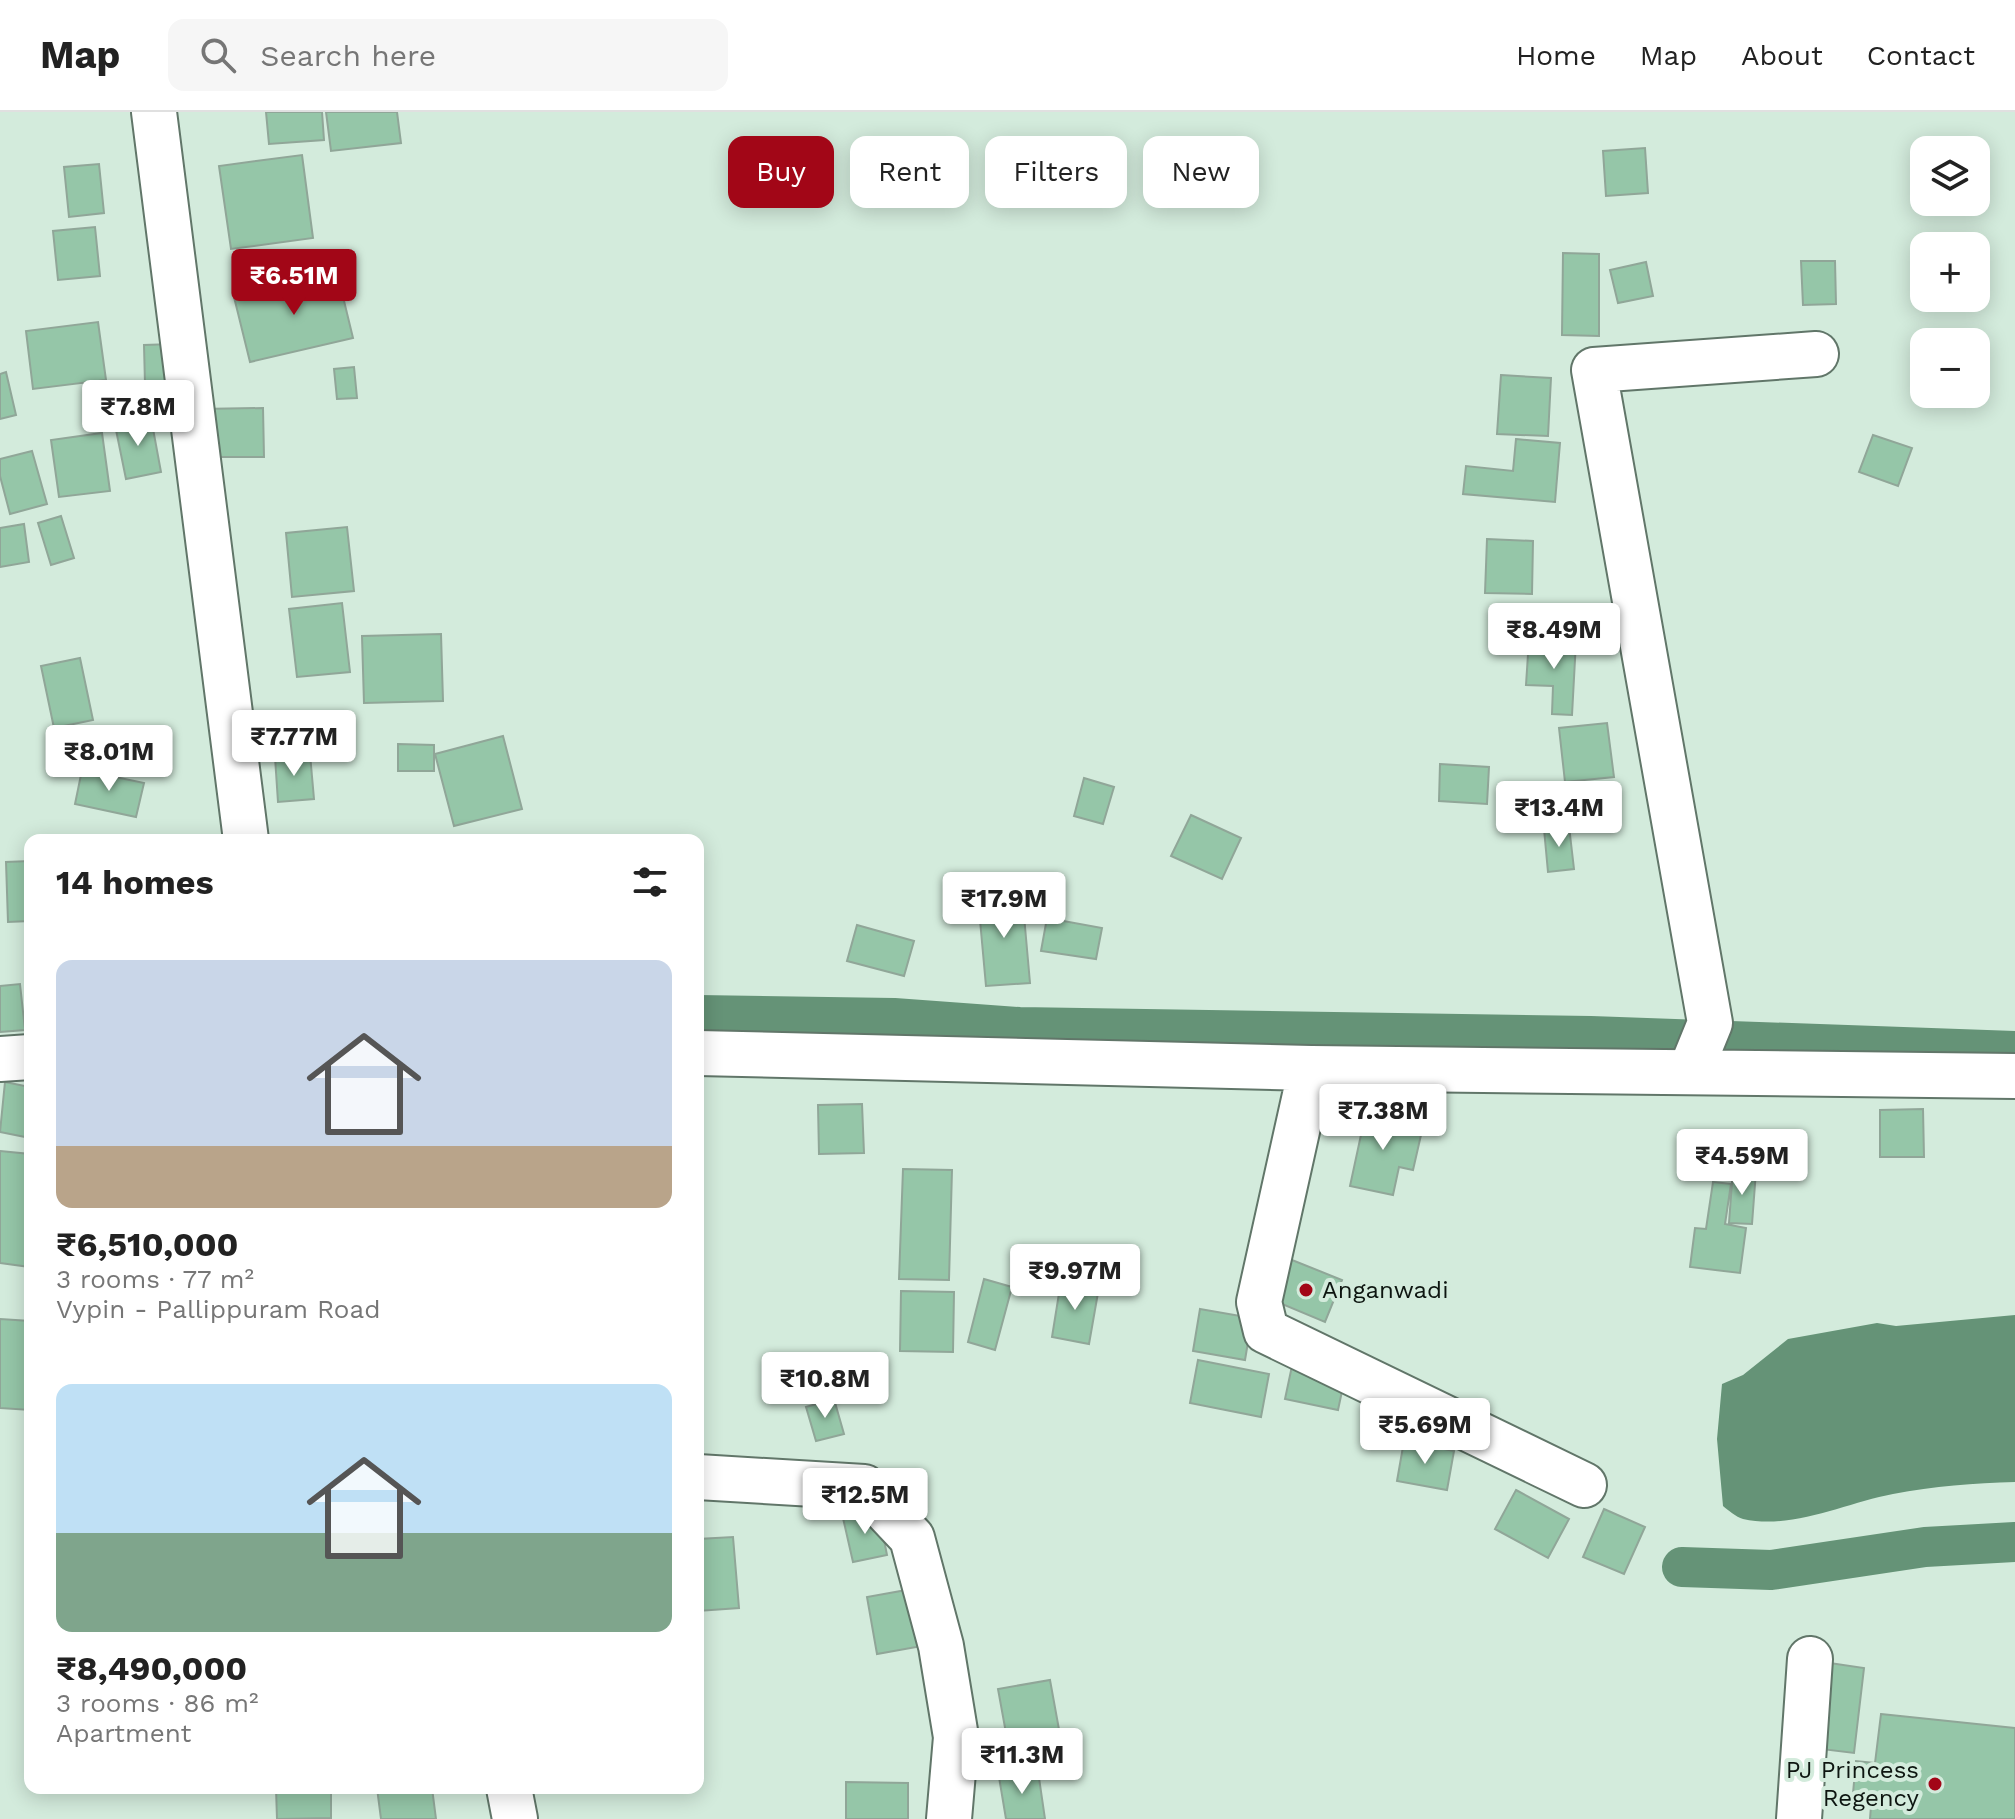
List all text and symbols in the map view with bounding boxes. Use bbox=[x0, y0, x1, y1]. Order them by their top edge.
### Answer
search box bbox=[168, 19, 728, 91]
text: Map bbox=[40, 33, 120, 77]
icon: search bbox=[196, 33, 240, 77]
text: Search here bbox=[260, 38, 436, 73]
text: Home bbox=[1516, 39, 1596, 72]
text: Map bbox=[1640, 39, 1697, 72]
text: About bbox=[1741, 39, 1823, 72]
text: Contact bbox=[1867, 39, 1975, 72]
chip: Buy bbox=[728, 136, 834, 208]
chip: Rent bbox=[850, 136, 969, 208]
chip: Filters bbox=[985, 136, 1127, 208]
chip: New bbox=[1143, 136, 1259, 208]
map controls bbox=[1910, 136, 1990, 408]
button: layers bbox=[1910, 136, 1990, 216]
button: + bbox=[1910, 232, 1990, 312]
pin: ₹6.51M bbox=[229, 249, 359, 317]
text: ₹6.51M bbox=[249, 260, 339, 290]
button: − bbox=[1910, 328, 1990, 408]
pin: ₹7.8M bbox=[82, 380, 194, 448]
text: ₹7.8M bbox=[100, 391, 176, 421]
pin: ₹8.49M bbox=[1489, 603, 1619, 671]
text: ₹8.49M bbox=[1506, 614, 1602, 644]
pin: ₹7.77M bbox=[229, 710, 359, 778]
text: ₹7.77M bbox=[250, 721, 338, 751]
pin: ₹8.01M bbox=[44, 725, 174, 793]
text: ₹8.01M bbox=[64, 736, 154, 766]
pin: ₹13.4M bbox=[1494, 781, 1624, 849]
text: ₹13.4M bbox=[1514, 792, 1604, 822]
icon: filters bbox=[628, 860, 672, 904]
text: 14 homes bbox=[56, 862, 214, 902]
pin: ₹17.9M bbox=[939, 872, 1069, 940]
text: ₹17.9M bbox=[961, 883, 1047, 913]
icon: home bbox=[292, 1012, 436, 1156]
pin: ₹7.38M bbox=[1318, 1084, 1448, 1152]
text: ₹7.38M bbox=[1337, 1095, 1429, 1125]
pin: ₹4.59M bbox=[1677, 1129, 1807, 1197]
text: ₹4.59M bbox=[1695, 1140, 1789, 1170]
text: ₹6,510,000 bbox=[56, 1224, 239, 1264]
pin: ₹9.97M bbox=[1010, 1244, 1140, 1312]
text: ₹9.97M bbox=[1028, 1255, 1122, 1285]
text: 3 rooms · 77 m² bbox=[56, 1264, 254, 1294]
place label: Anganwadi bbox=[1322, 1276, 1449, 1304]
marker: Anganwadi bbox=[1297, 1281, 1315, 1299]
text: Vypin - Pallippuram Road bbox=[56, 1294, 380, 1324]
pin: ₹10.8M bbox=[760, 1352, 890, 1420]
text: ₹10.8M bbox=[780, 1363, 870, 1393]
pin: ₹5.69M bbox=[1360, 1398, 1490, 1466]
text: ₹5.69M bbox=[1378, 1409, 1472, 1439]
icon: home bbox=[292, 1436, 436, 1580]
pin: ₹12.5M bbox=[800, 1468, 930, 1536]
text: ₹12.5M bbox=[821, 1479, 909, 1509]
text: ₹8,490,000 bbox=[56, 1648, 247, 1688]
text: 3 rooms · 86 m² bbox=[56, 1688, 258, 1718]
text: Apartment bbox=[56, 1718, 192, 1748]
pin: ₹11.3M bbox=[957, 1728, 1087, 1796]
text: ₹11.3M bbox=[980, 1739, 1064, 1769]
place label: PJ Princess Regency bbox=[1786, 1756, 1920, 1812]
marker: PJ Princess Regency bbox=[1926, 1775, 1944, 1793]

